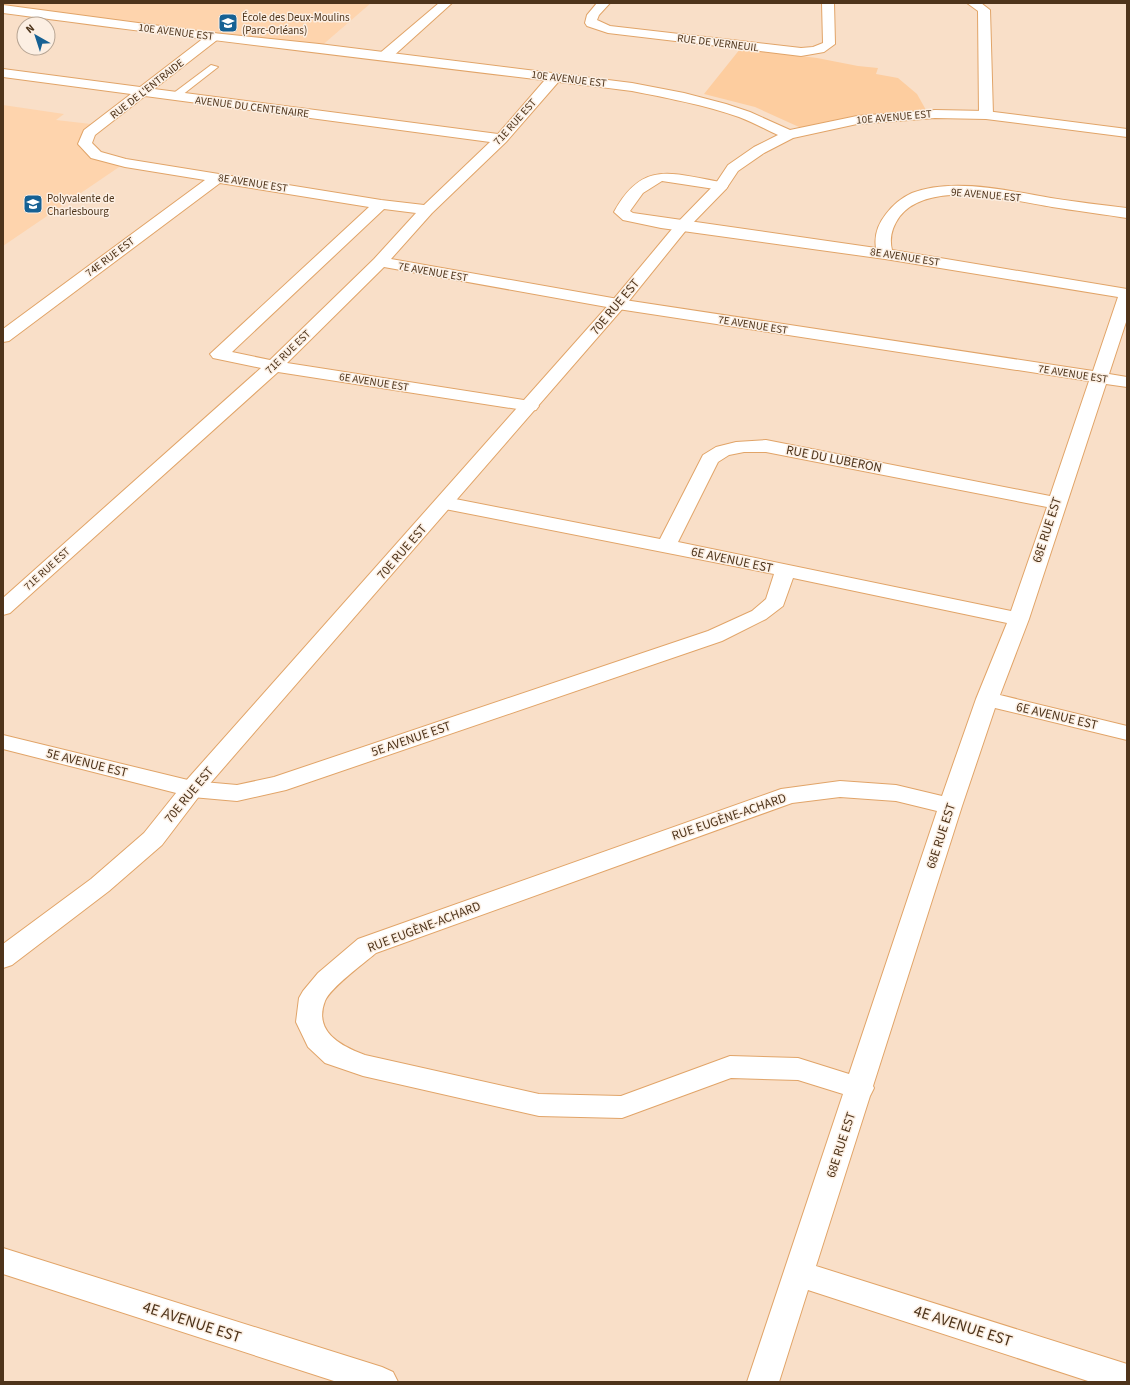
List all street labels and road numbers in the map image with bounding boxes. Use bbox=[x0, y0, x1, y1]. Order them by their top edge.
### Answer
street label: 10E AVENUE EST bbox=[137, 20, 215, 44]
street label: RUE DE VERNEUIL bbox=[676, 31, 760, 56]
street label: RUE DE L'ENTRAIDE bbox=[107, 55, 187, 123]
street label: 10E AVENUE EST bbox=[530, 67, 608, 91]
street label: AVENUE DU CENTENAIRE bbox=[194, 93, 310, 121]
street label: 71E RUE EST bbox=[490, 95, 540, 148]
street label: 10E AVENUE EST bbox=[856, 106, 932, 128]
street label: 8E AVENUE EST bbox=[217, 170, 289, 196]
street label: 9E AVENUE EST bbox=[950, 184, 1022, 206]
street label: 74E RUE EST bbox=[82, 234, 138, 280]
street label: 8E AVENUE EST bbox=[869, 244, 941, 270]
street label: 7E AVENUE EST bbox=[397, 259, 469, 286]
street label: 70E RUE EST bbox=[586, 275, 644, 339]
street label: 7E AVENUE EST bbox=[717, 312, 789, 338]
street label: 71E RUE EST bbox=[262, 327, 314, 377]
street label: 7E AVENUE EST bbox=[1037, 361, 1109, 387]
street label: 6E AVENUE EST bbox=[338, 369, 410, 395]
street label: RUE DU LUBERON bbox=[784, 441, 884, 477]
street label: 68E RUE EST bbox=[1028, 495, 1066, 565]
street label: 70E RUE EST bbox=[373, 520, 431, 584]
street label: 6E AVENUE EST bbox=[689, 543, 775, 577]
street label: 71E RUE EST bbox=[21, 544, 74, 594]
street label: 6E AVENUE EST bbox=[1014, 698, 1100, 734]
street label: 5E AVENUE EST bbox=[369, 717, 453, 761]
street label: 5E AVENUE EST bbox=[45, 744, 130, 782]
street label: 70E RUE EST bbox=[160, 763, 218, 827]
street label: RUE EUGÈNE-ACHARD bbox=[669, 789, 789, 845]
street label: 68E RUE EST bbox=[922, 801, 960, 871]
street label: RUE EUGÈNE-ACHARD bbox=[365, 897, 483, 957]
street label: 68E RUE EST bbox=[822, 1110, 860, 1180]
street label: 4E AVENUE EST bbox=[140, 1296, 244, 1348]
street label: 4E AVENUE EST bbox=[911, 1300, 1015, 1352]

